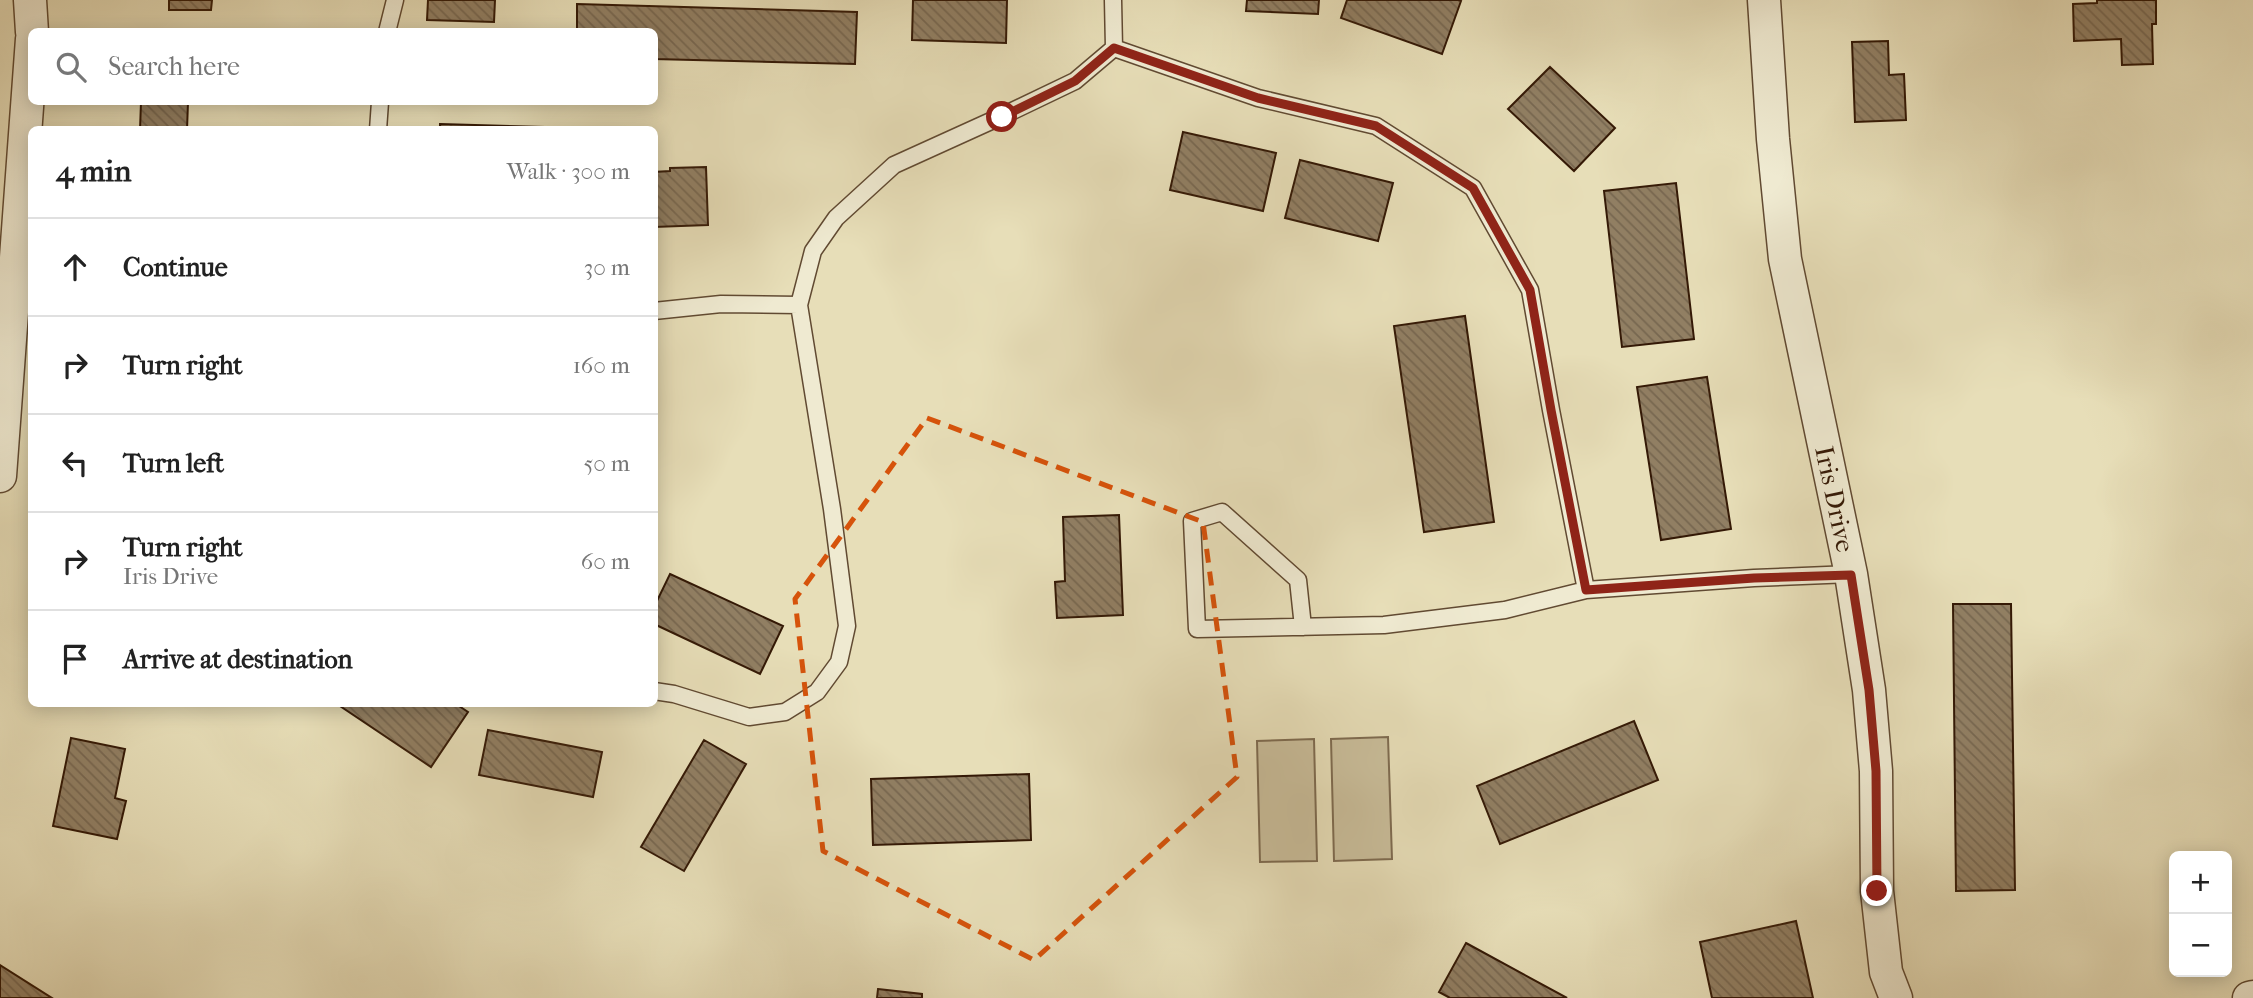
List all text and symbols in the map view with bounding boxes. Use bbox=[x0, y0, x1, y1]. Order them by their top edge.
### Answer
search box bbox=[28, 28, 658, 105]
icon: search bbox=[52, 48, 90, 86]
text: Search here bbox=[108, 51, 240, 82]
route start bbox=[986, 101, 1017, 132]
text: 4 min bbox=[56, 154, 131, 189]
text: Walk · 300 m bbox=[507, 158, 630, 185]
icon: ahead bbox=[56, 248, 94, 286]
text: Continue bbox=[123, 252, 228, 283]
text: 30 m bbox=[584, 254, 630, 281]
icon: right bbox=[56, 346, 94, 384]
text: Turn right bbox=[123, 350, 243, 381]
text: 160 m bbox=[573, 352, 630, 379]
street label: Iris Drive bbox=[1808, 443, 1861, 555]
icon: left bbox=[56, 444, 94, 482]
text: Turn left bbox=[123, 448, 224, 479]
text: 50 m bbox=[583, 450, 630, 477]
text: Turn right bbox=[123, 532, 243, 563]
icon: right bbox=[56, 542, 94, 580]
text: 60 m bbox=[581, 548, 630, 575]
text: Iris Drive bbox=[123, 563, 218, 590]
icon: arrive bbox=[56, 640, 94, 678]
text: Arrive at destination bbox=[123, 644, 353, 675]
map controls bbox=[2169, 851, 2232, 977]
button: + bbox=[2169, 851, 2232, 914]
route end bbox=[1861, 875, 1892, 906]
button: − bbox=[2169, 914, 2232, 977]

